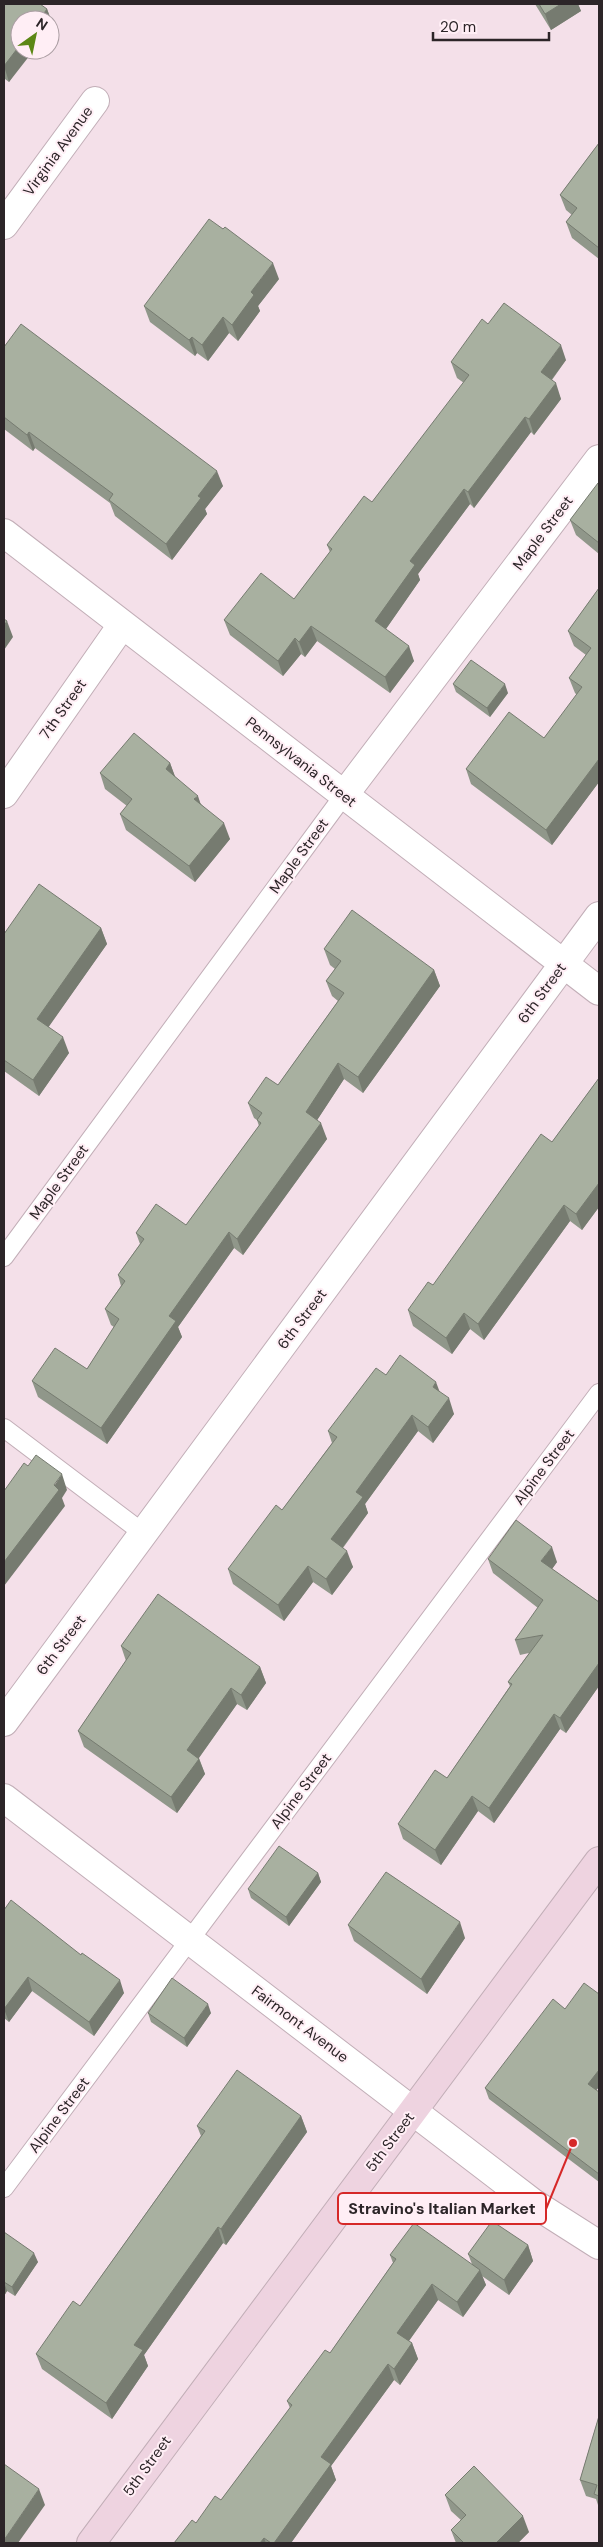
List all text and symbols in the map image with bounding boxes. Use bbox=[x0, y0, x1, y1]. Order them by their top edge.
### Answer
north arrow bbox=[10, 10, 60, 60]
scale bar bbox=[433, 10, 549, 42]
text: N bbox=[33, 14, 51, 34]
text: 20 m bbox=[440, 17, 476, 37]
street label: Virginia Avenue bbox=[19, 102, 97, 200]
street label: Maple Street bbox=[508, 492, 578, 574]
street label: 7th Street bbox=[35, 675, 91, 743]
street label: Pennsylvania Street bbox=[241, 712, 361, 812]
street label: Maple Street bbox=[265, 814, 333, 898]
street label: 6th Street bbox=[513, 959, 571, 1027]
street label: Maple Street bbox=[25, 1140, 93, 1224]
street label: 6th Street bbox=[273, 1285, 331, 1353]
street label: Alpine Street bbox=[509, 1425, 579, 1509]
street label: 6th Street bbox=[32, 1611, 90, 1679]
street label: Alpine Street bbox=[266, 1749, 336, 1833]
street label: Fairmont Avenue bbox=[247, 1981, 353, 2067]
street label: Alpine Street bbox=[24, 2073, 94, 2157]
street label: 5th Street bbox=[361, 2108, 419, 2176]
callout: Stravino's Italian Market bbox=[338, 2193, 546, 2224]
text: Stravino's Italian Market bbox=[348, 2198, 536, 2219]
street label: 5th Street bbox=[118, 2432, 176, 2500]

